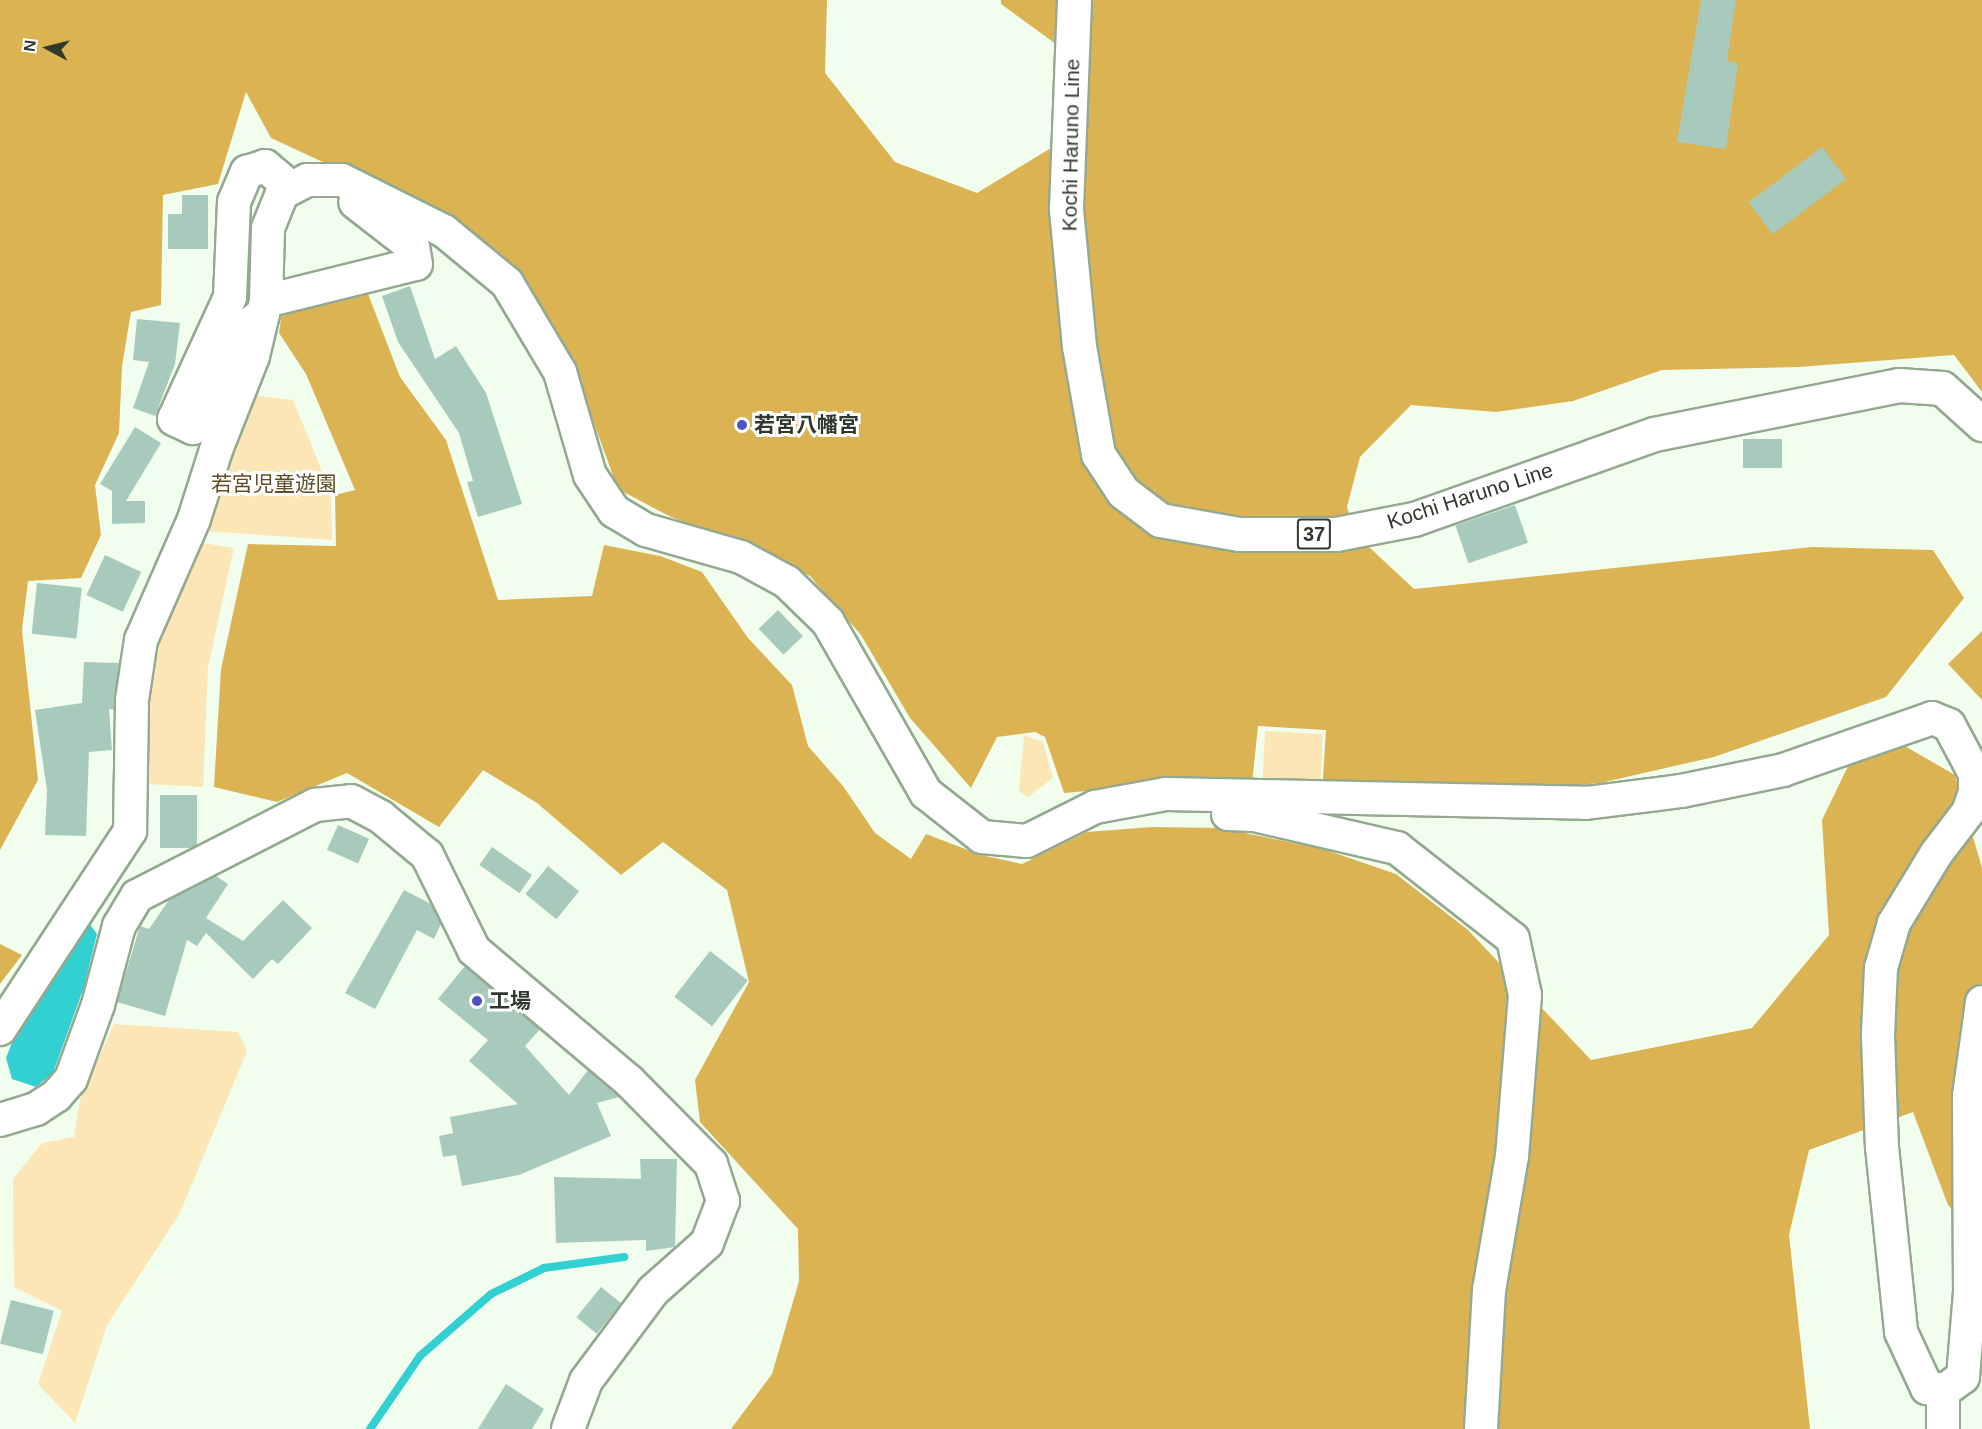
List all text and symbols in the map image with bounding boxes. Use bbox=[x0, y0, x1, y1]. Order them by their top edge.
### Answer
north arrow bbox=[18, 18, 78, 78]
text: N bbox=[20, 39, 39, 53]
street label: Kochi Haruno Line bbox=[1057, 58, 1085, 232]
place label: 若宮八幡宮 bbox=[754, 412, 859, 438]
marker: 若宮八幡宮 bbox=[735, 418, 749, 432]
street label: Kochi Haruno Line bbox=[1384, 457, 1556, 535]
park label: 若宮児童遊園 bbox=[211, 471, 337, 497]
road number: 37 bbox=[1296, 517, 1332, 551]
place label: 工場 bbox=[489, 988, 531, 1014]
marker: 工場 bbox=[470, 994, 484, 1008]

